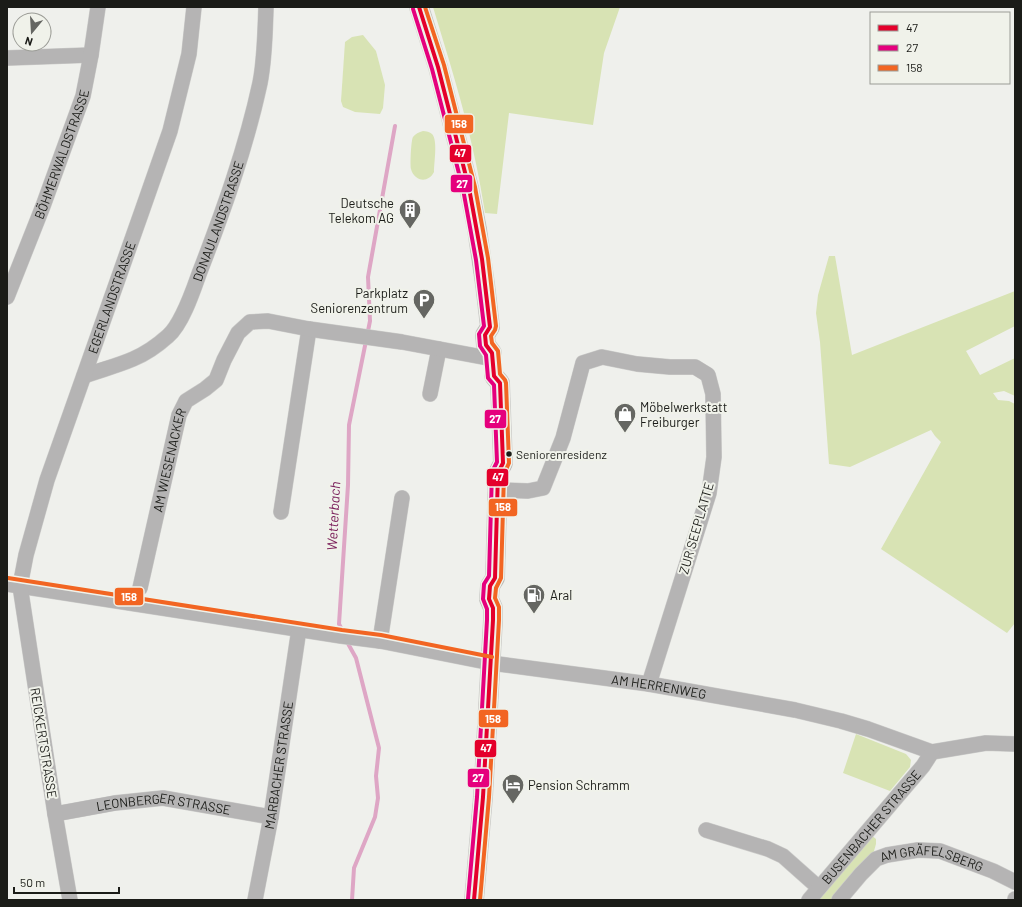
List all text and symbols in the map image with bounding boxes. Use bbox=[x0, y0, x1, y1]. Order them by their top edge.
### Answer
north arrow bbox=[12, 12, 52, 52]
legend bbox=[870, 12, 1010, 84]
text: 47 bbox=[906, 20, 918, 34]
text: N bbox=[23, 35, 34, 49]
text: 27 bbox=[906, 40, 918, 54]
text: 158 bbox=[906, 60, 923, 74]
street label: BÖHMERWALDSTRASSE bbox=[31, 88, 92, 221]
line badge: 158 bbox=[444, 114, 474, 134]
text: 158 bbox=[451, 117, 467, 130]
line badge: 47 bbox=[449, 144, 472, 163]
text: 47 bbox=[454, 146, 466, 159]
street label: DONAULANDSTRASSE bbox=[189, 159, 247, 284]
line badge: 27 bbox=[450, 174, 473, 193]
text: 27 bbox=[456, 177, 468, 190]
place label: Deutsche Telekom AG bbox=[328, 195, 394, 226]
building icon: Deutsche Telekom AG bbox=[397, 197, 423, 230]
street label: EGERLANDSTRASSE bbox=[84, 239, 139, 356]
place label: Parkplatz Seniorenzentrum bbox=[311, 285, 408, 316]
parking icon: Parkplatz Seniorenzentrum bbox=[411, 287, 437, 320]
place label: Möbelwerkstatt Freiburger bbox=[640, 399, 728, 430]
shop icon: Möbelwerkstatt Freiburger bbox=[612, 401, 638, 434]
street label: AM WIESENACKER bbox=[149, 405, 189, 514]
line badge: 27 bbox=[484, 409, 507, 429]
text: 27 bbox=[489, 412, 501, 425]
place label: Seniorenresidenz bbox=[516, 447, 607, 461]
marker: Seniorenresidenz bbox=[504, 449, 514, 459]
line badge: 47 bbox=[486, 468, 509, 487]
text: 47 bbox=[492, 470, 504, 483]
street label: ZUR SEEPLATTE bbox=[675, 480, 717, 576]
water label: Wetterbach bbox=[323, 481, 343, 551]
line badge: 158 bbox=[488, 498, 518, 517]
text: 158 bbox=[495, 500, 511, 513]
fuel station icon: Aral bbox=[521, 582, 547, 615]
line badge: 158 bbox=[114, 587, 144, 606]
place label: Aral bbox=[550, 587, 572, 603]
text: 158 bbox=[121, 590, 137, 603]
street label: AM HERRENWEG bbox=[610, 671, 708, 702]
street label: REICKERTSTRASSE bbox=[27, 687, 61, 800]
street label: MARBACHER STRASSE bbox=[261, 700, 296, 830]
line badge: 158 bbox=[478, 709, 509, 728]
text: 158 bbox=[485, 712, 501, 725]
line badge: 47 bbox=[474, 739, 497, 758]
text: 47 bbox=[480, 741, 492, 754]
street label: BUSENBACHER STRASSE bbox=[818, 766, 924, 887]
line badge: 27 bbox=[467, 768, 490, 788]
text: 27 bbox=[472, 771, 484, 784]
hotel icon: Pension Schramm bbox=[500, 772, 526, 805]
place label: Pension Schramm bbox=[528, 777, 630, 793]
street label: LEONBERGER STRASSE bbox=[95, 790, 232, 818]
street label: AM GRÄFELSBERG bbox=[878, 842, 986, 875]
scale bar bbox=[14, 869, 119, 895]
text: 50 m bbox=[20, 875, 45, 889]

